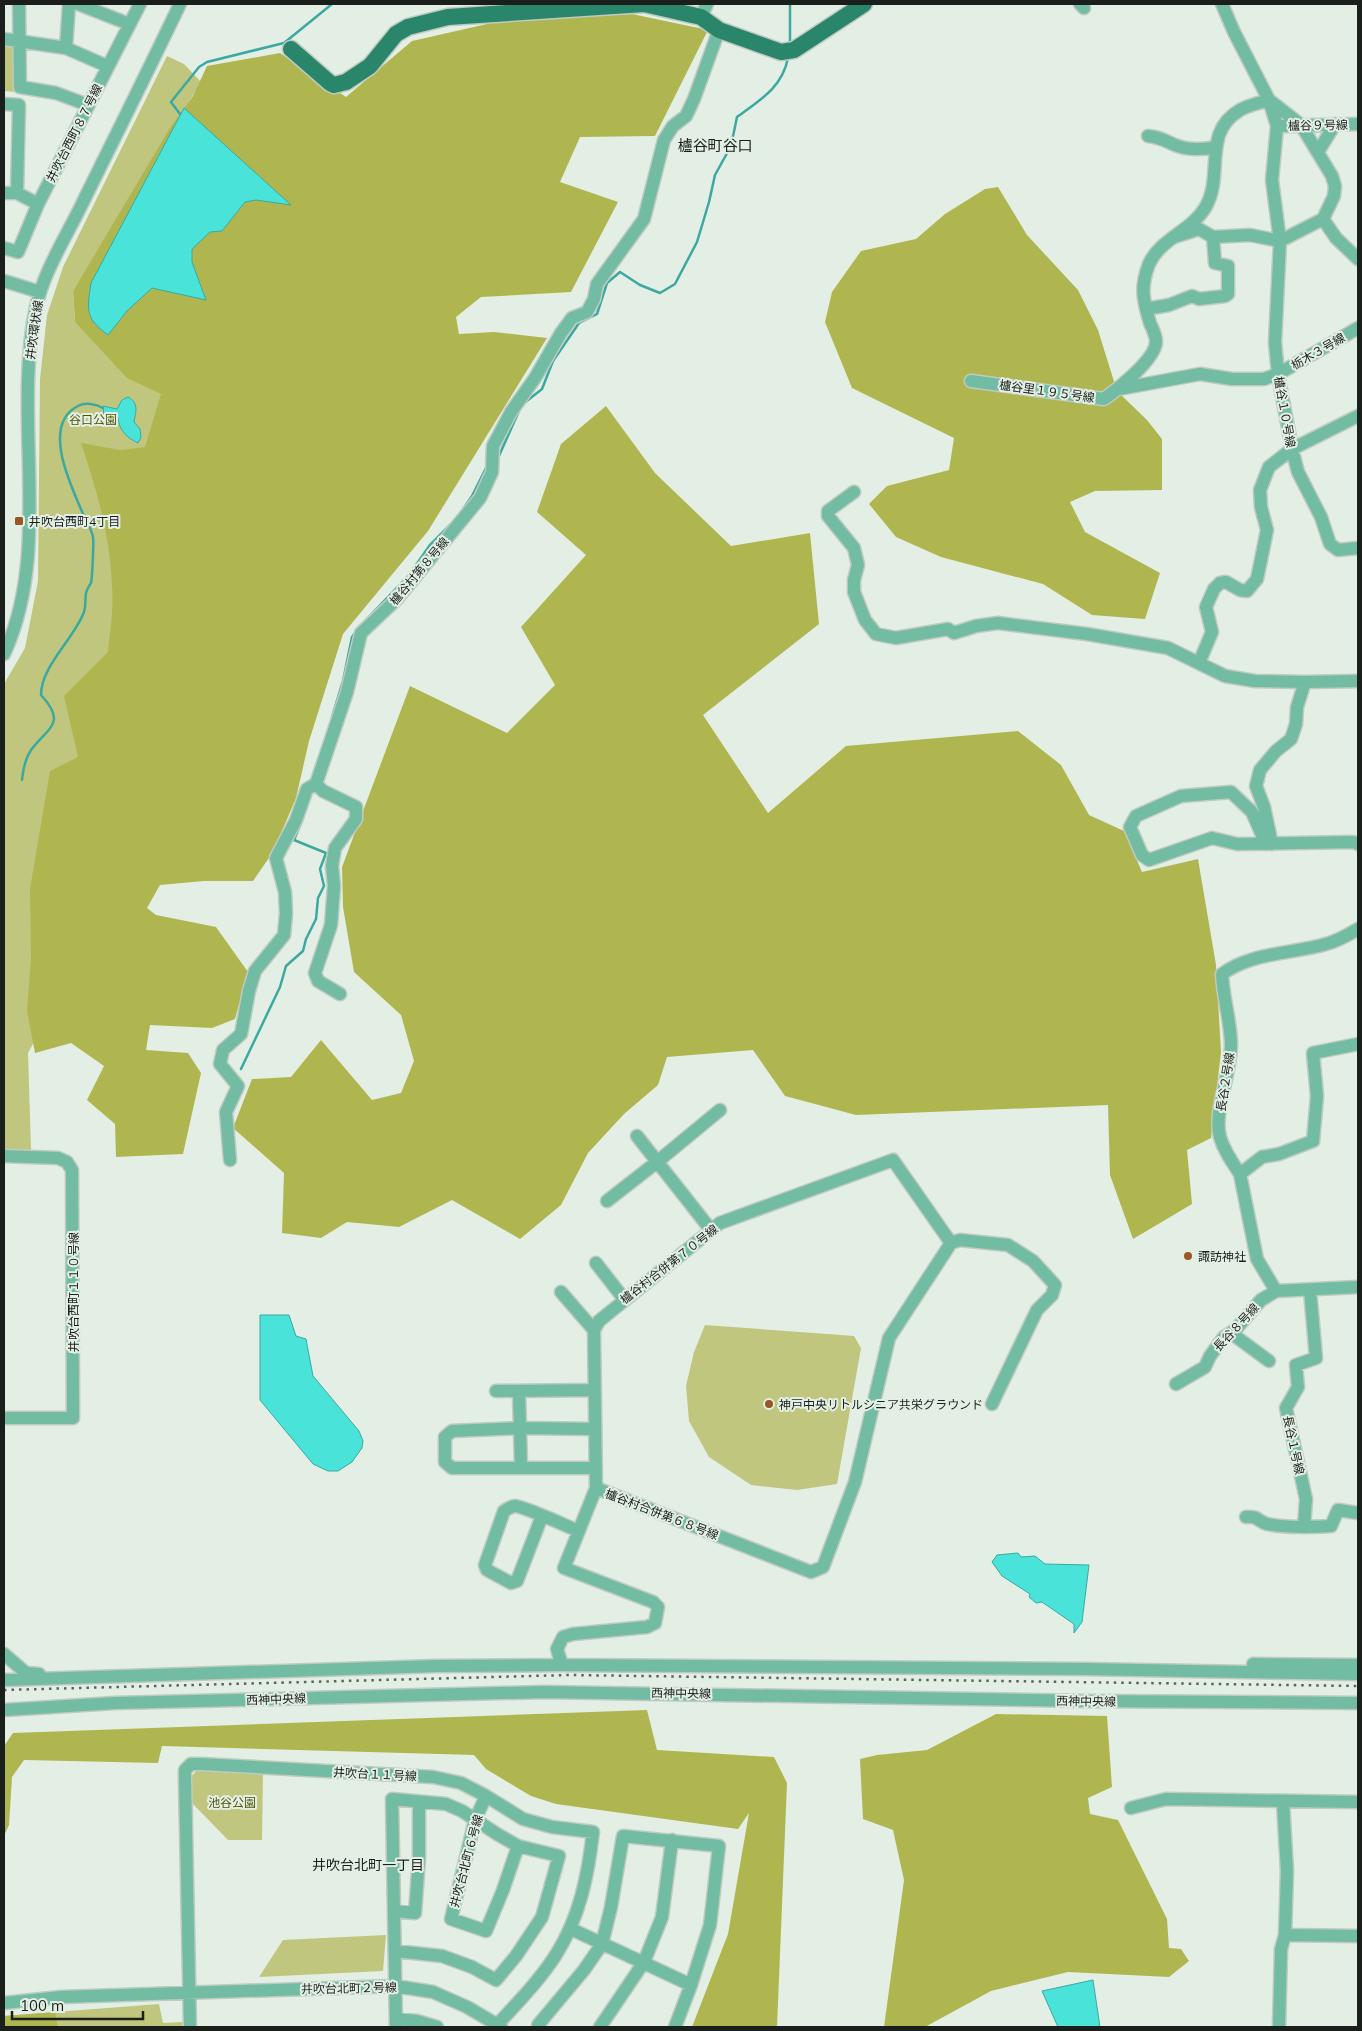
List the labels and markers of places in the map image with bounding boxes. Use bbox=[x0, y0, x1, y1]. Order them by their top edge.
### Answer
place label: 井吹台西町4丁目 bbox=[29, 514, 120, 529]
marker: 井吹台西町4丁目 bbox=[13, 515, 25, 527]
place label: 諏訪神社 bbox=[1198, 1249, 1246, 1264]
marker: 諏訪神社 bbox=[1182, 1250, 1194, 1262]
place label: 神戸中央リトルシニア共栄グラウンド bbox=[779, 1397, 983, 1412]
marker: 神戸中央リトルシニア共栄グラウンド bbox=[763, 1398, 775, 1410]

